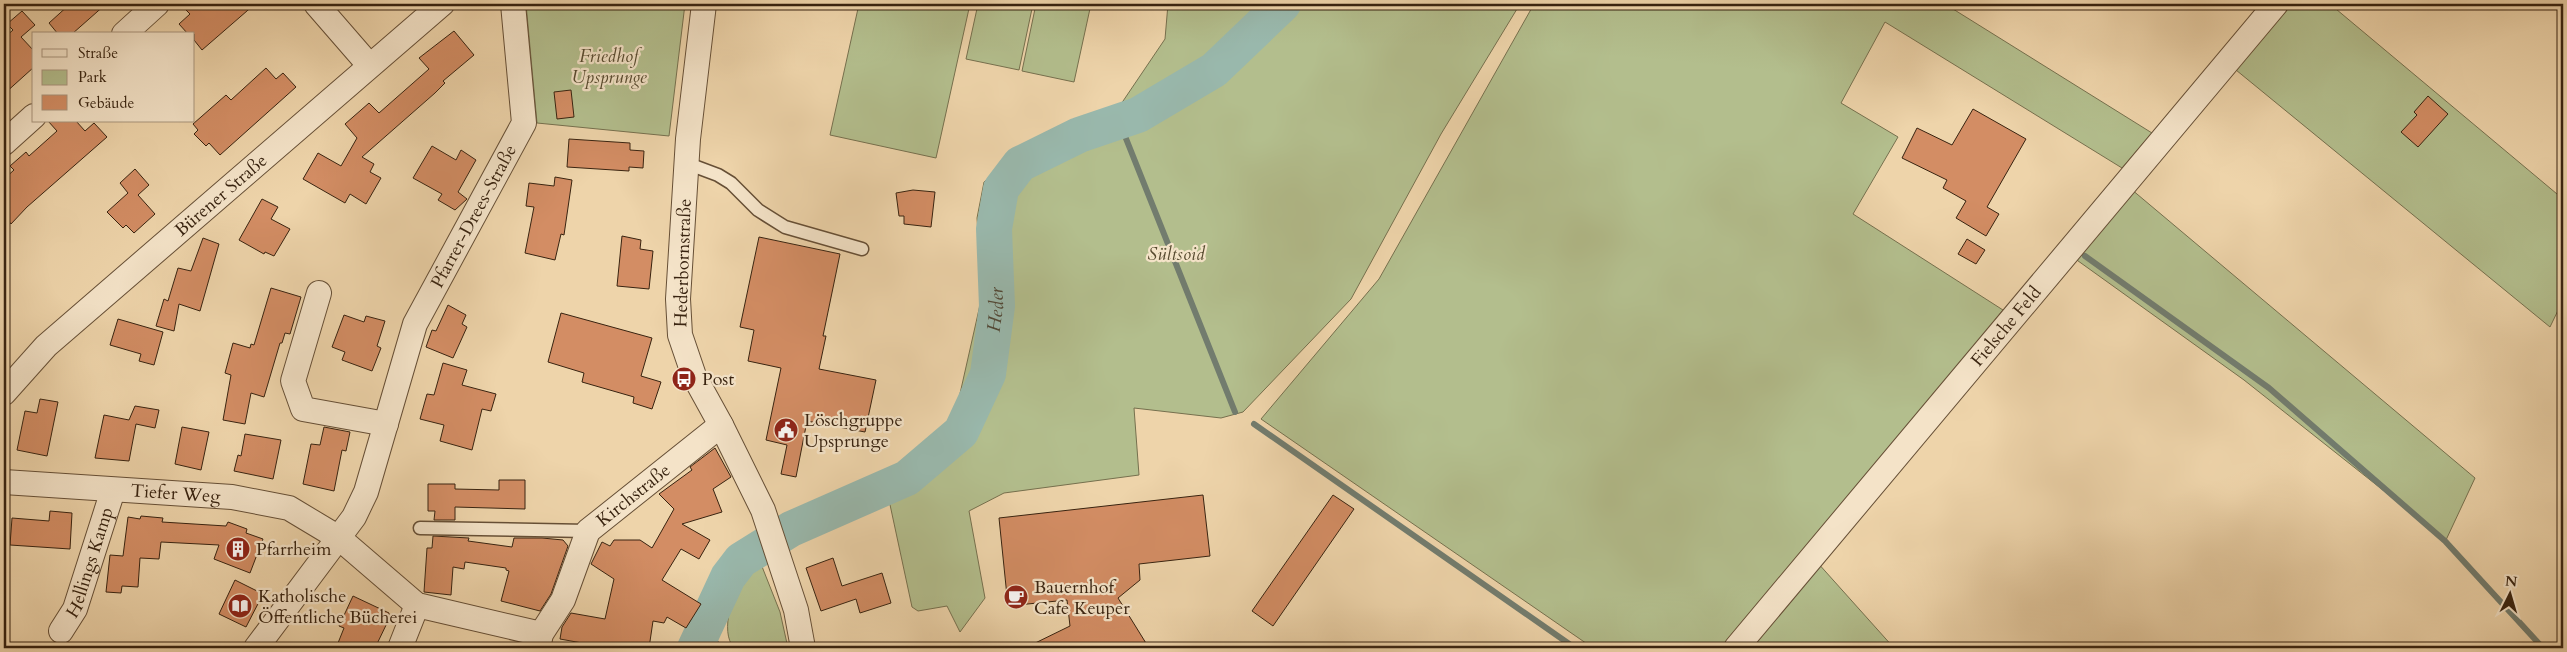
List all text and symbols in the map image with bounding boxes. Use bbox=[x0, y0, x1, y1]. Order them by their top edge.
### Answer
legend bbox=[32, 32, 195, 122]
text: Straße bbox=[78, 43, 118, 63]
park label: Friedhof Upsprunge bbox=[571, 44, 648, 90]
text: Park bbox=[78, 67, 107, 87]
text: Gebäude bbox=[78, 93, 135, 113]
street label: Pfarrer-Drees-Straße bbox=[424, 140, 522, 292]
street label: Bürener Straße bbox=[169, 148, 272, 242]
street label: Hederbornstraße bbox=[668, 198, 698, 328]
park label: Sültsoid bbox=[1147, 242, 1206, 267]
street label: Fielsche Feld bbox=[1965, 280, 2047, 372]
water label: Heder bbox=[981, 286, 1010, 334]
bus stop icon: Post bbox=[671, 366, 697, 392]
place label: Post bbox=[702, 367, 734, 392]
place label: Löschgruppe Upsprunge bbox=[804, 408, 903, 454]
public building icon: Löschgruppe Upsprunge bbox=[773, 417, 799, 443]
street label: Kirchstraße bbox=[591, 458, 675, 532]
street label: Tiefer Weg bbox=[130, 478, 222, 509]
street label: Hellings Kamp bbox=[60, 504, 119, 623]
building icon: Pfarrheim bbox=[225, 536, 251, 562]
place label: Pfarrheim bbox=[256, 537, 332, 562]
north arrow bbox=[2484, 570, 2534, 620]
text: N bbox=[2504, 572, 2518, 592]
place label: Bauernhof Cafe Keuper bbox=[1034, 575, 1130, 621]
place label: Katholische Öffentliche Bücherei bbox=[258, 584, 417, 630]
cafe icon: Bauernhof Cafe Keuper bbox=[1003, 584, 1029, 610]
library icon: Katholische Öffentliche Bücherei bbox=[227, 593, 253, 619]

